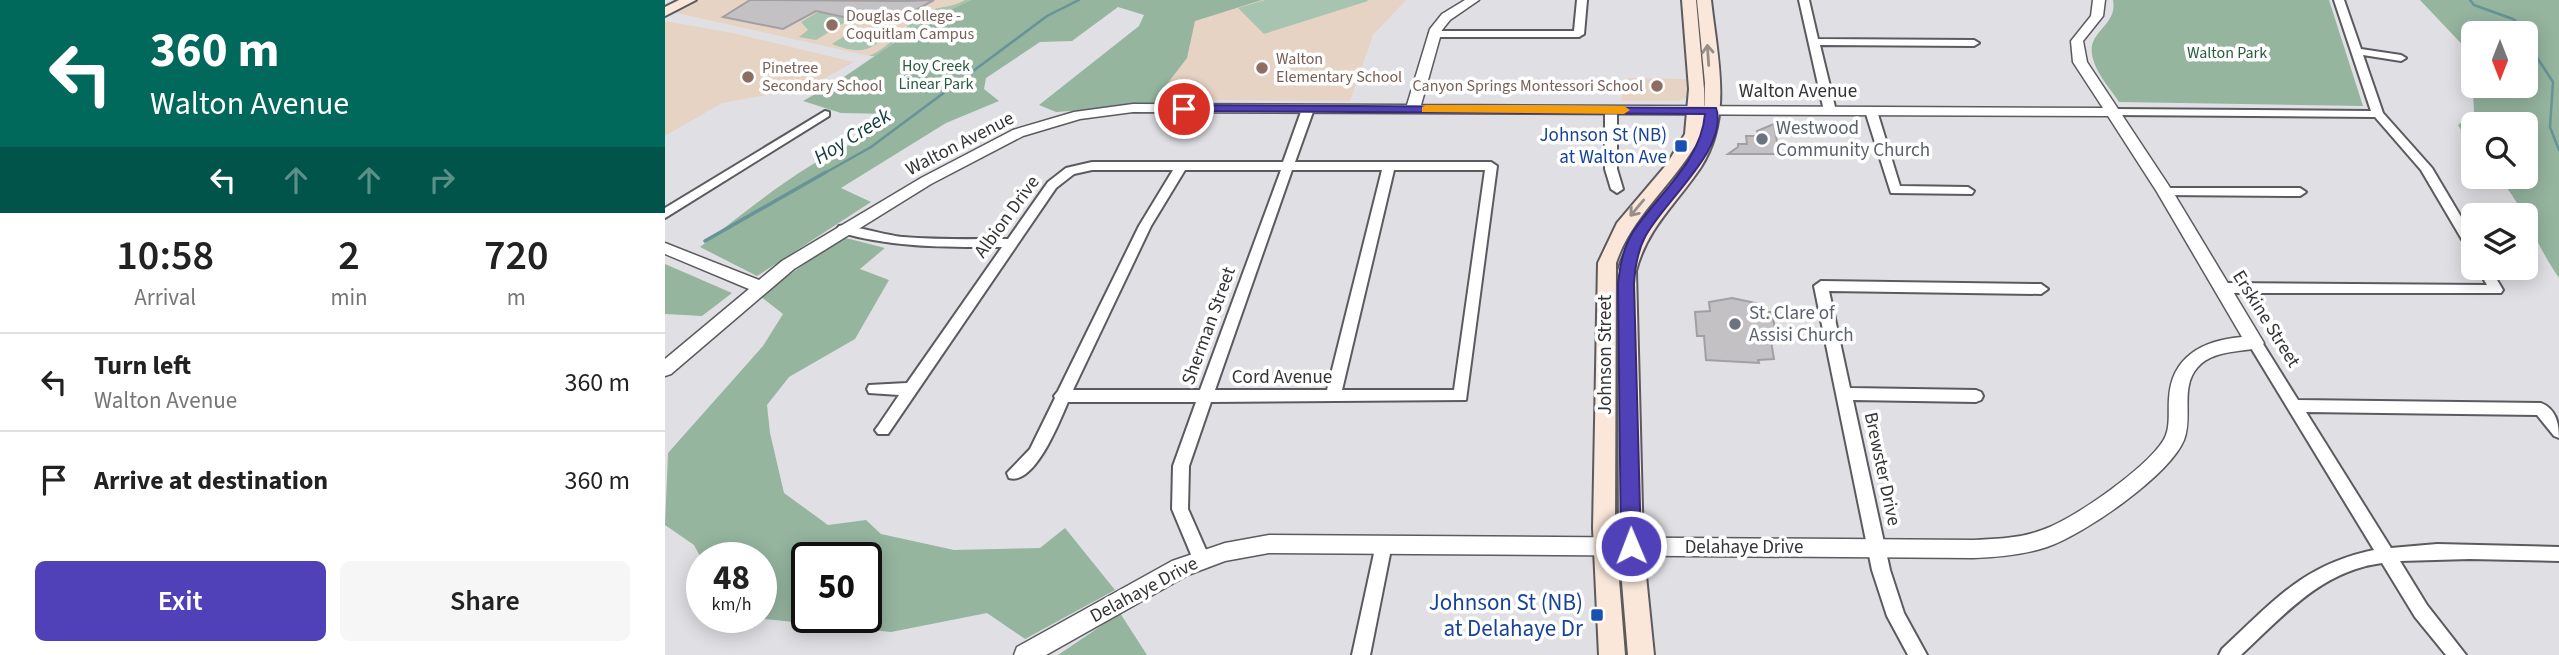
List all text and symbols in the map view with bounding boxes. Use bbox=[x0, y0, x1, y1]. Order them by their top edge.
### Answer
place label: Douglas College - Coquitlam Campus bbox=[846, 5, 974, 45]
text: 360 m bbox=[150, 16, 279, 86]
marker: Douglas College - Coquitlam Campus bbox=[824, 17, 840, 33]
north arrow bbox=[2461, 21, 2537, 98]
map controls bbox=[2461, 21, 2538, 280]
icon: left bbox=[35, 28, 126, 119]
park label: Walton Park bbox=[2187, 42, 2267, 64]
one-way arrow bbox=[1701, 44, 1714, 67]
place label: Walton Elementary School bbox=[1276, 48, 1402, 88]
park label: Hoy Creek Linear Park bbox=[899, 55, 974, 95]
place label: Pinetree Secondary School bbox=[762, 57, 882, 97]
marker: Walton Elementary School bbox=[1254, 60, 1270, 76]
marker: Pinetree Secondary School bbox=[740, 69, 756, 85]
place label: Canyon Springs Montessori School bbox=[1412, 75, 1643, 97]
marker: Canyon Springs Montessori School bbox=[1649, 78, 1665, 94]
street label: Walton Avenue bbox=[1739, 78, 1857, 105]
pin bbox=[1154, 79, 1214, 139]
text: Walton Avenue bbox=[150, 81, 349, 127]
icon: arrive bbox=[1165, 90, 1203, 128]
water label: Hoy Creek bbox=[808, 100, 897, 171]
street label: Walton Avenue bbox=[901, 105, 1019, 183]
button: search bbox=[2461, 112, 2538, 189]
place label: Westwood Community Church bbox=[1776, 115, 1930, 164]
place label: Johnson St (NB) at Walton Ave bbox=[1540, 122, 1667, 171]
marker: Westwood Community Church bbox=[1754, 131, 1770, 147]
marker: Johnson St (NB) at Walton Ave bbox=[1673, 138, 1689, 154]
icon: left bbox=[204, 161, 242, 199]
icon: ahead bbox=[277, 161, 315, 199]
icon: ahead bbox=[350, 161, 388, 199]
icon: right bbox=[423, 161, 461, 199]
street label: Albion Drive bbox=[968, 170, 1046, 264]
one-way arrow bbox=[1629, 199, 1645, 217]
button: layers bbox=[2461, 203, 2538, 280]
text: 10:58 bbox=[116, 226, 214, 286]
text: 2 bbox=[338, 226, 360, 286]
text: 720 bbox=[484, 226, 549, 286]
street label: Sherman Street bbox=[1175, 263, 1243, 389]
street label: Erskine Street bbox=[2225, 265, 2307, 373]
text: Arrival bbox=[134, 281, 196, 314]
text: min bbox=[330, 281, 368, 314]
text: m bbox=[507, 281, 526, 314]
street label: Johnson Street bbox=[1592, 294, 1619, 415]
place label: St. Clare of Assisi Church bbox=[1749, 300, 1854, 349]
marker: St. Clare of Assisi Church bbox=[1727, 316, 1743, 332]
text: Turn left bbox=[94, 347, 191, 384]
icon: left bbox=[35, 363, 73, 401]
text: 360 m bbox=[564, 364, 630, 401]
street label: Cord Avenue bbox=[1232, 364, 1332, 391]
text: Walton Avenue bbox=[94, 384, 237, 417]
street label: Brewster Drive bbox=[1857, 410, 1907, 528]
icon: arrive bbox=[35, 461, 73, 499]
text: Arrive at destination bbox=[94, 462, 328, 499]
text: 360 m bbox=[564, 462, 630, 499]
position arrow bbox=[1594, 509, 1668, 583]
street label: Delahaye Drive bbox=[1685, 534, 1803, 561]
speed limit sign: 50 bbox=[791, 542, 882, 633]
street label: Delahaye Drive bbox=[1085, 550, 1203, 630]
text: 48 bbox=[713, 553, 750, 603]
button: Exit bbox=[35, 561, 326, 641]
button: Share bbox=[340, 561, 630, 641]
place label: Johnson St (NB) at Delahaye Dr bbox=[1429, 586, 1584, 645]
text: km/h bbox=[712, 592, 751, 617]
marker: Johnson St (NB) at Delahaye Dr bbox=[1589, 607, 1605, 623]

